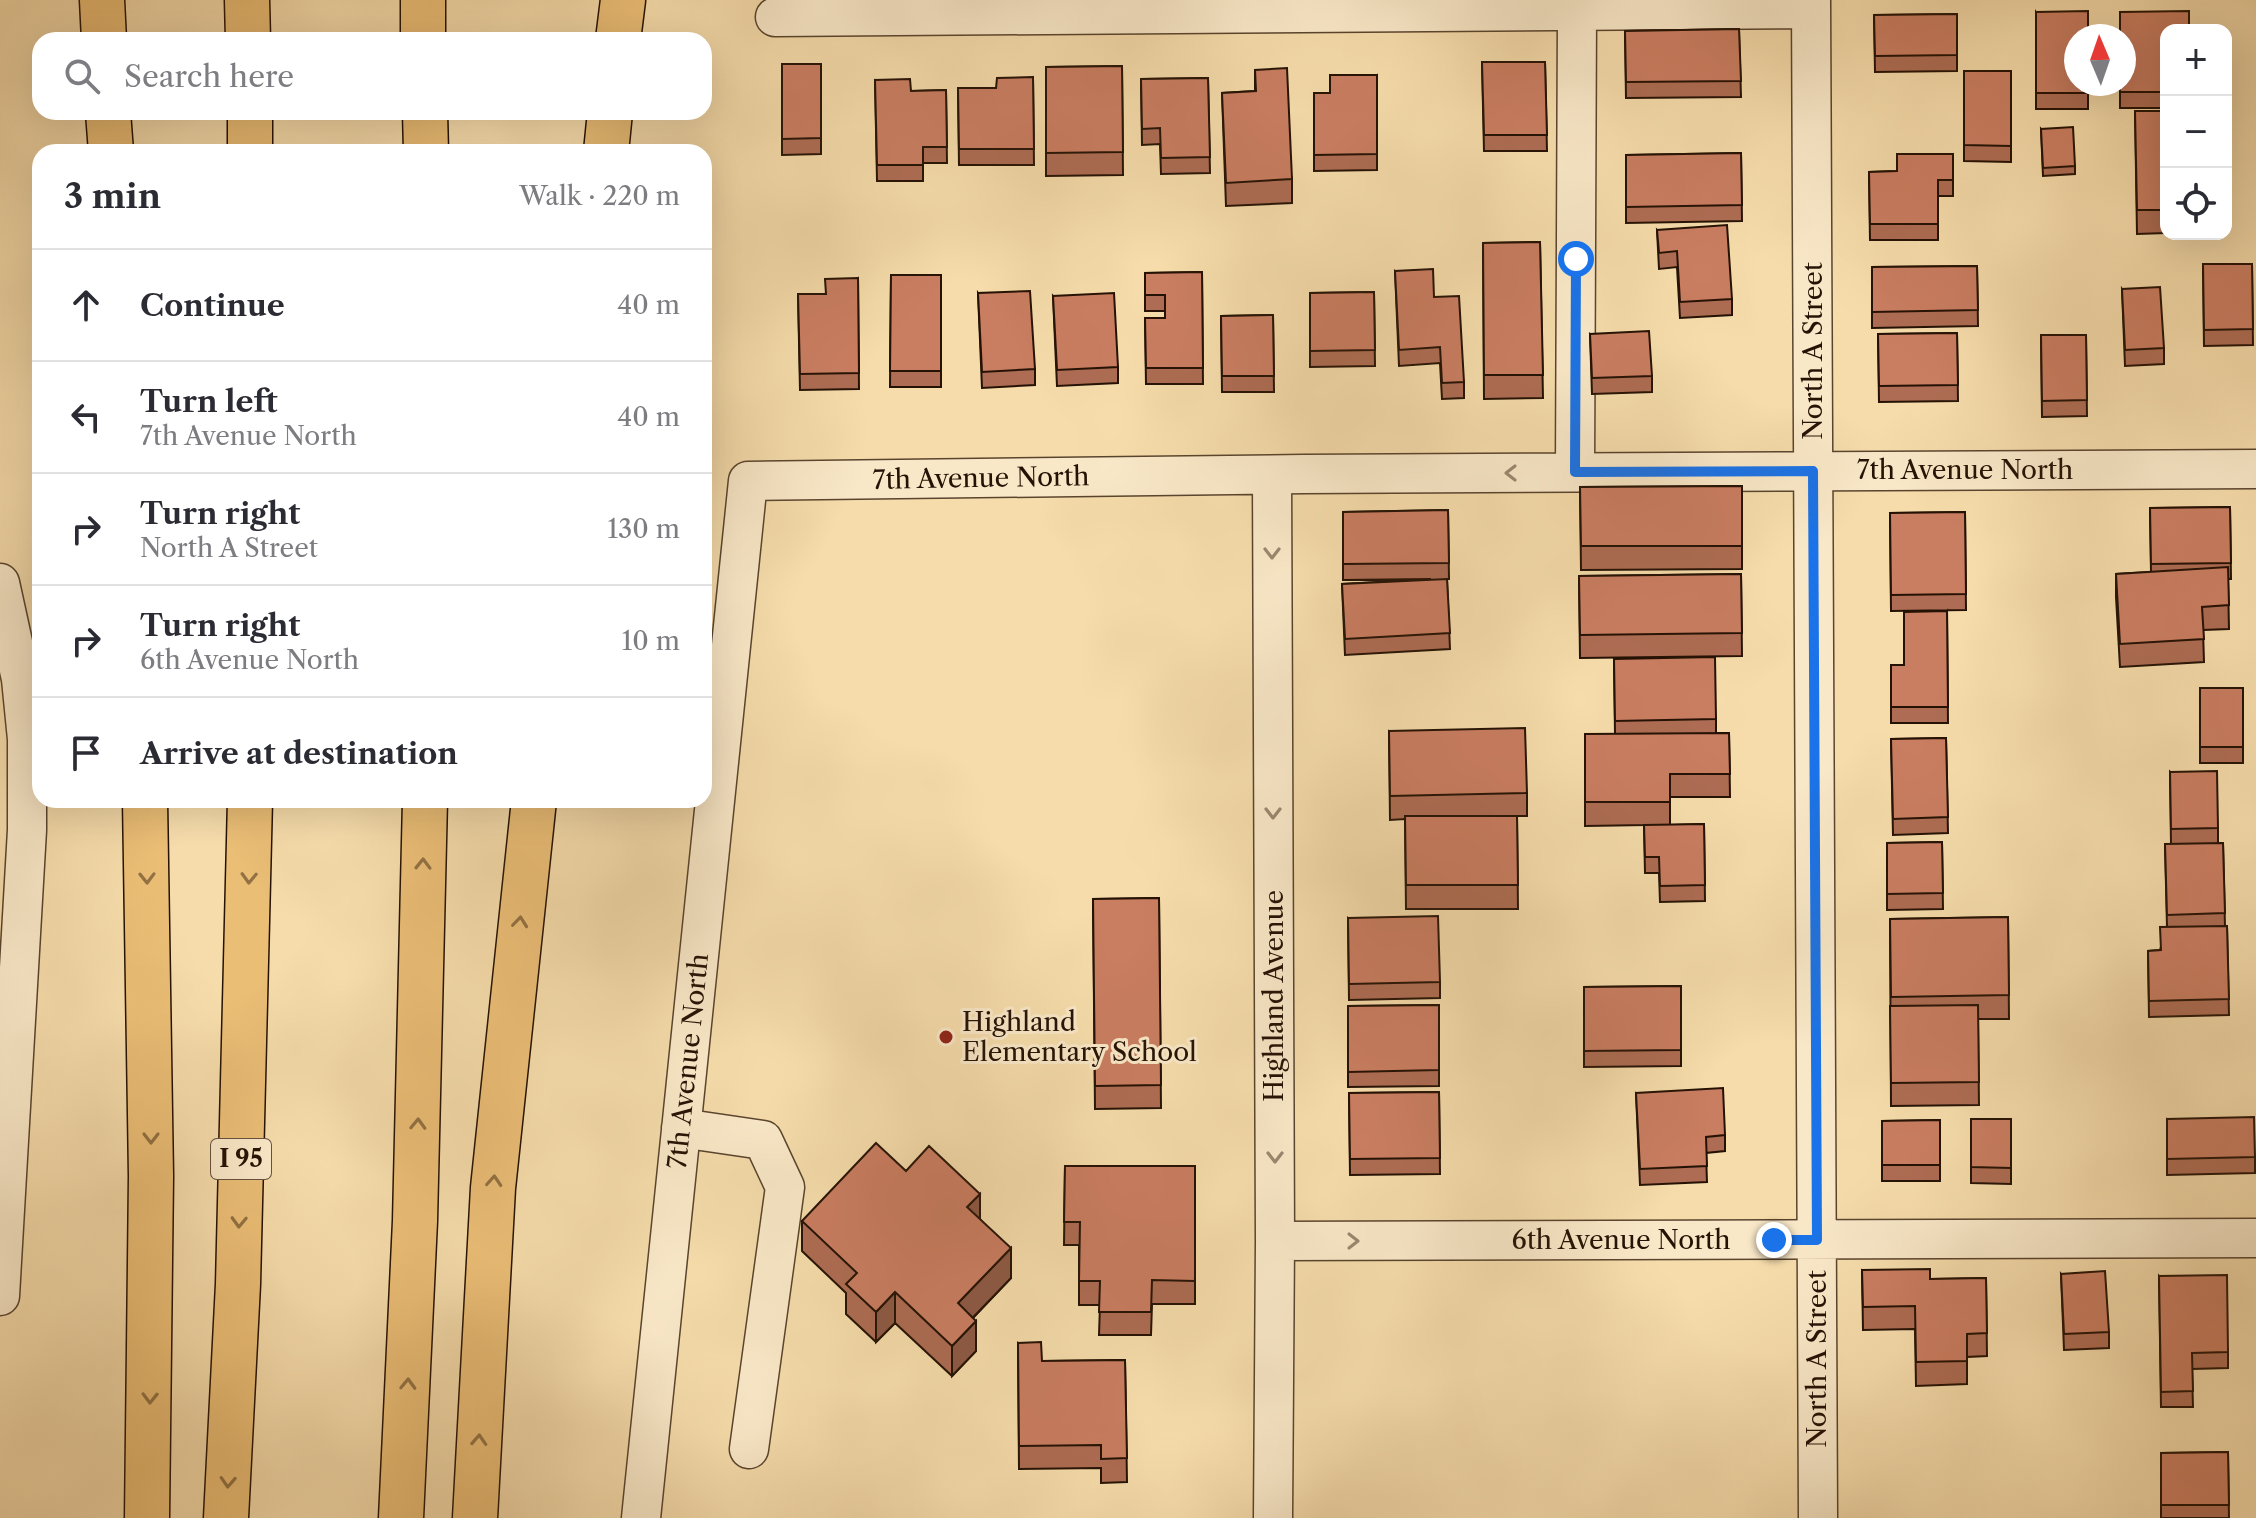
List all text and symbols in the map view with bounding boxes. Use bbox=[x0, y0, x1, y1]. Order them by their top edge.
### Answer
north arrow bbox=[2064, 24, 2136, 96]
map controls bbox=[2160, 24, 2232, 240]
button: + bbox=[2160, 24, 2232, 96]
search box bbox=[32, 32, 712, 120]
icon: search bbox=[60, 54, 104, 98]
text: Search here bbox=[124, 58, 294, 95]
button: − bbox=[2160, 96, 2232, 168]
button: locate bbox=[2160, 168, 2232, 240]
text: 3 min bbox=[64, 175, 161, 217]
text: Walk · 220 m bbox=[519, 180, 680, 212]
route start bbox=[1558, 241, 1594, 277]
street label: North A Street bbox=[1797, 261, 1829, 440]
icon: ahead bbox=[64, 283, 108, 327]
text: Continue bbox=[140, 287, 285, 324]
text: 40 m bbox=[617, 289, 680, 321]
text: Turn left bbox=[140, 383, 277, 420]
icon: left bbox=[64, 395, 108, 439]
text: 40 m bbox=[617, 401, 680, 433]
text: 7th Avenue North bbox=[140, 420, 357, 452]
street label: 7th Avenue North bbox=[1857, 454, 2073, 486]
street label: 7th Avenue North bbox=[872, 460, 1090, 496]
one-way arrow bbox=[1504, 464, 1517, 482]
text: Turn right bbox=[140, 495, 300, 532]
icon: right bbox=[64, 507, 108, 551]
text: 130 m bbox=[607, 513, 680, 545]
text: North A Street bbox=[140, 532, 318, 564]
one-way arrow bbox=[1263, 547, 1281, 560]
text: Turn right bbox=[140, 607, 300, 644]
icon: right bbox=[64, 619, 108, 663]
text: 10 m bbox=[621, 625, 680, 657]
text: 6th Avenue North bbox=[140, 644, 359, 676]
icon: arrive bbox=[64, 731, 108, 775]
text: Arrive at destination bbox=[140, 735, 458, 772]
one-way arrow bbox=[1264, 807, 1282, 820]
one-way arrow bbox=[415, 857, 432, 870]
one-way arrow bbox=[138, 872, 156, 885]
one-way arrow bbox=[240, 872, 258, 885]
street label: Highland Avenue bbox=[1258, 890, 1290, 1102]
one-way arrow bbox=[512, 915, 529, 928]
street label: 7th Avenue North bbox=[661, 952, 715, 1170]
place label: Highland Elementary School bbox=[962, 1006, 1197, 1068]
marker: Highland Elementary School bbox=[937, 1028, 955, 1046]
one-way arrow bbox=[409, 1117, 426, 1130]
one-way arrow bbox=[142, 1132, 160, 1145]
road number: I 95 bbox=[211, 1139, 271, 1179]
one-way arrow bbox=[1266, 1151, 1283, 1164]
one-way arrow bbox=[485, 1174, 502, 1187]
one-way arrow bbox=[231, 1216, 248, 1229]
route end bbox=[1756, 1222, 1792, 1258]
street label: 6th Avenue North bbox=[1511, 1224, 1731, 1256]
one-way arrow bbox=[1347, 1232, 1360, 1250]
street label: North A Street bbox=[1801, 1269, 1833, 1448]
one-way arrow bbox=[400, 1377, 417, 1390]
one-way arrow bbox=[141, 1392, 159, 1405]
one-way arrow bbox=[471, 1433, 488, 1446]
one-way arrow bbox=[220, 1476, 237, 1489]

